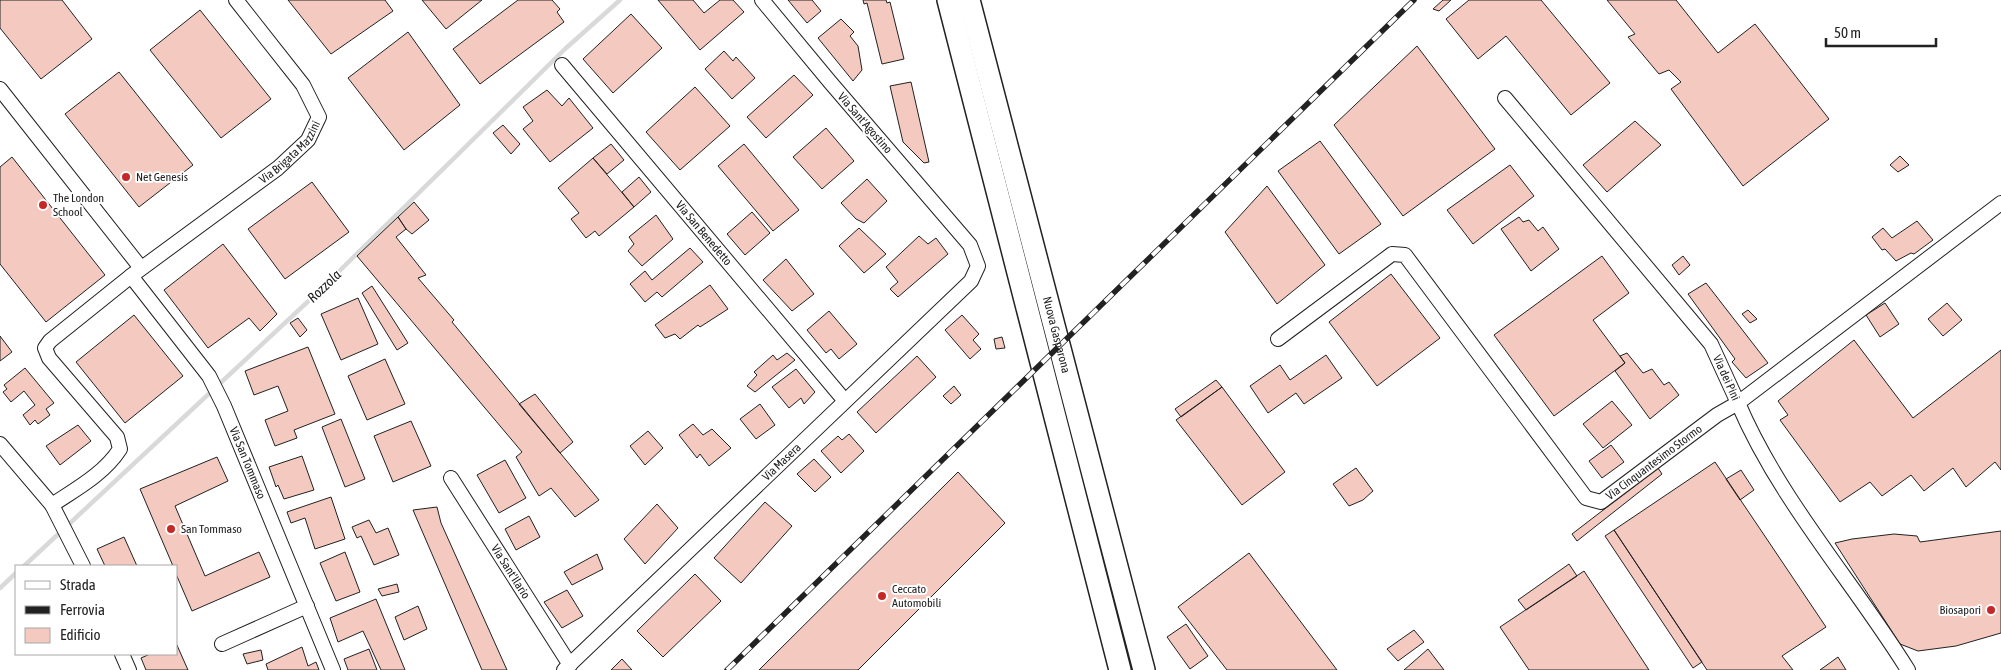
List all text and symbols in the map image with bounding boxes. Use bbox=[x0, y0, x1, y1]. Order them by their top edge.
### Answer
scale bar bbox=[1826, 15, 1936, 47]
text: 50 m bbox=[1834, 24, 1861, 41]
street label: Via Sant'Agostino bbox=[835, 90, 895, 157]
street label: Via Brigata Mazzini bbox=[257, 119, 323, 186]
place label: Net Genesis bbox=[136, 170, 188, 184]
marker: Net Genesis bbox=[120, 171, 132, 183]
place label: The London School bbox=[53, 191, 104, 219]
street label: Via San Benedetto bbox=[673, 198, 735, 269]
marker: The London School bbox=[37, 199, 49, 211]
water label: Rozzola bbox=[304, 266, 344, 306]
street label: Nuova Gasparona bbox=[1040, 295, 1073, 375]
street label: Via dei Pini bbox=[1710, 353, 1743, 403]
street label: Via Cinquantesimo Stormo bbox=[1603, 422, 1705, 503]
street label: Via San Tommaso bbox=[226, 425, 269, 502]
street label: Via Masera bbox=[759, 440, 804, 484]
place label: San Tommaso bbox=[181, 522, 242, 536]
marker: San Tommaso bbox=[165, 523, 177, 535]
street label: Via Sant'Ilario bbox=[488, 542, 533, 602]
legend bbox=[15, 565, 178, 655]
text: Strada bbox=[60, 576, 96, 593]
place label: Ceccato Automobili bbox=[892, 582, 941, 610]
marker: Ceccato Automobili bbox=[876, 590, 888, 602]
text: Ferrovia bbox=[60, 601, 105, 618]
place label: Biosapori bbox=[1939, 603, 1981, 617]
marker: Biosapori bbox=[1985, 604, 1997, 616]
text: Edificio bbox=[60, 626, 101, 643]

